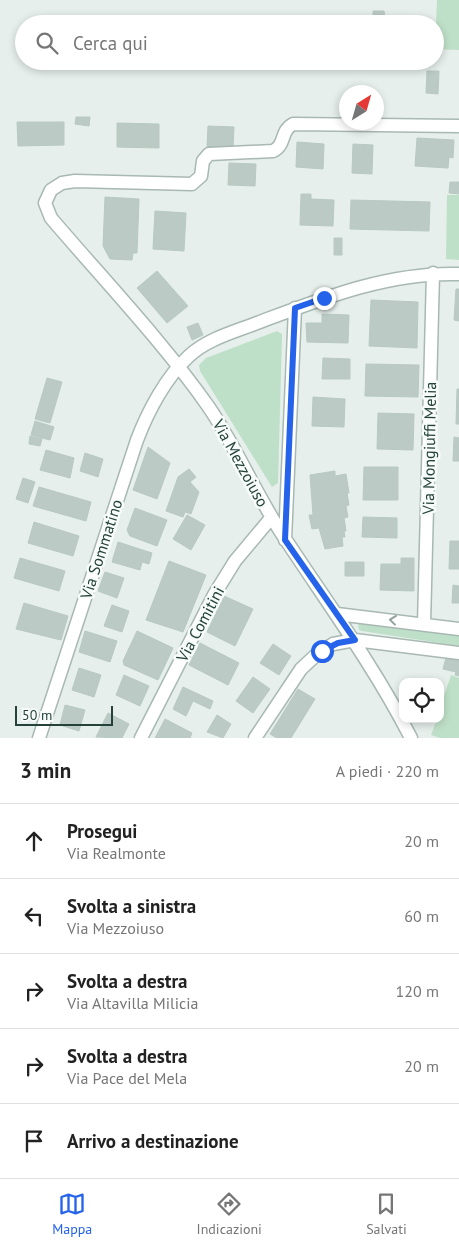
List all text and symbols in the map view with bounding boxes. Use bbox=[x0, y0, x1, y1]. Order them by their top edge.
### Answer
search box bbox=[15, 15, 444, 70]
icon: search bbox=[33, 29, 61, 57]
text: Cerca qui bbox=[73, 31, 148, 55]
north arrow bbox=[339, 85, 384, 130]
route end bbox=[313, 287, 336, 310]
street label: Via Mongiuffi Melia bbox=[418, 381, 440, 516]
street label: Via Mezzoiuso bbox=[208, 415, 273, 510]
street label: Via Sommatino bbox=[75, 497, 127, 602]
street label: Via Comitini bbox=[171, 583, 228, 666]
one-way arrow bbox=[389, 615, 397, 626]
route start bbox=[311, 640, 334, 663]
map controls bbox=[399, 678, 444, 723]
button: locate bbox=[399, 678, 444, 723]
scale bar bbox=[15, 703, 112, 726]
text: 50 m bbox=[22, 706, 52, 724]
text: 3 min bbox=[20, 757, 71, 784]
text: A piedi · 220 m bbox=[336, 761, 439, 781]
text: Prosegui bbox=[67, 819, 137, 843]
icon: ahead bbox=[20, 827, 48, 855]
text: 20 m bbox=[404, 831, 439, 851]
text: Via Realmonte bbox=[67, 843, 166, 863]
text: Svolta a sinistra bbox=[67, 894, 196, 918]
icon: left bbox=[20, 902, 48, 930]
text: 60 m bbox=[404, 906, 439, 926]
text: Via Mezzoiuso bbox=[67, 918, 164, 938]
text: Svolta a destra bbox=[67, 969, 188, 993]
icon: right bbox=[20, 977, 48, 1005]
text: 120 m bbox=[396, 981, 439, 1001]
text: Via Altavilla Milicia bbox=[67, 993, 198, 1013]
text: Svolta a destra bbox=[67, 1044, 188, 1068]
icon: right bbox=[20, 1052, 48, 1080]
text: 20 m bbox=[404, 1056, 439, 1076]
text: Via Pace del Mela bbox=[67, 1068, 187, 1088]
icon: arrive bbox=[20, 1127, 48, 1155]
text: Arrivo a destinazione bbox=[67, 1129, 239, 1153]
tab: Mappa bbox=[52, 1190, 92, 1238]
tab: Indicazioni bbox=[197, 1190, 262, 1238]
tab: Salvati bbox=[366, 1190, 407, 1238]

